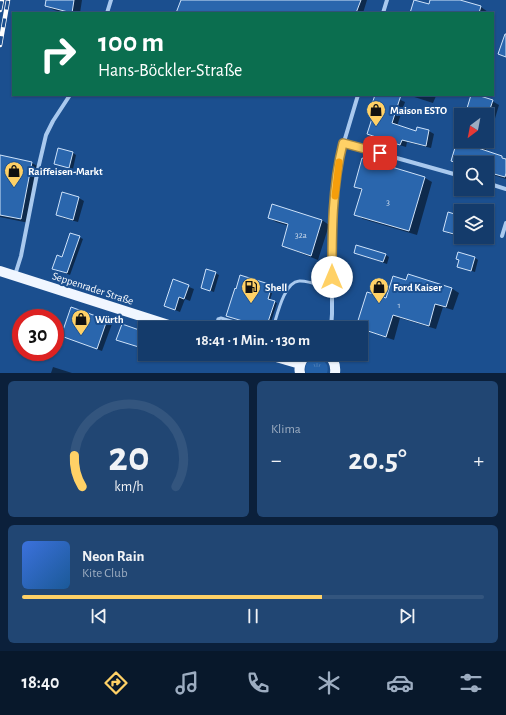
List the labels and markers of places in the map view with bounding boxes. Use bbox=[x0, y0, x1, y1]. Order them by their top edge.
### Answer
shop icon: Maison ESTO bbox=[365, 99, 387, 127]
place label: Maison ESTO bbox=[390, 105, 447, 116]
pin bbox=[363, 136, 397, 170]
shop icon: Raiffeisen-Markt bbox=[3, 160, 25, 188]
place label: Raiffeisen-Markt bbox=[28, 166, 103, 177]
fuel station icon: Shell bbox=[240, 276, 262, 304]
shop icon: Ford Kaiser bbox=[368, 276, 390, 304]
place label: Shell bbox=[265, 282, 287, 293]
place label: Ford Kaiser bbox=[393, 282, 442, 293]
shop icon: Würth bbox=[70, 308, 92, 336]
place label: Würth bbox=[95, 314, 124, 325]

